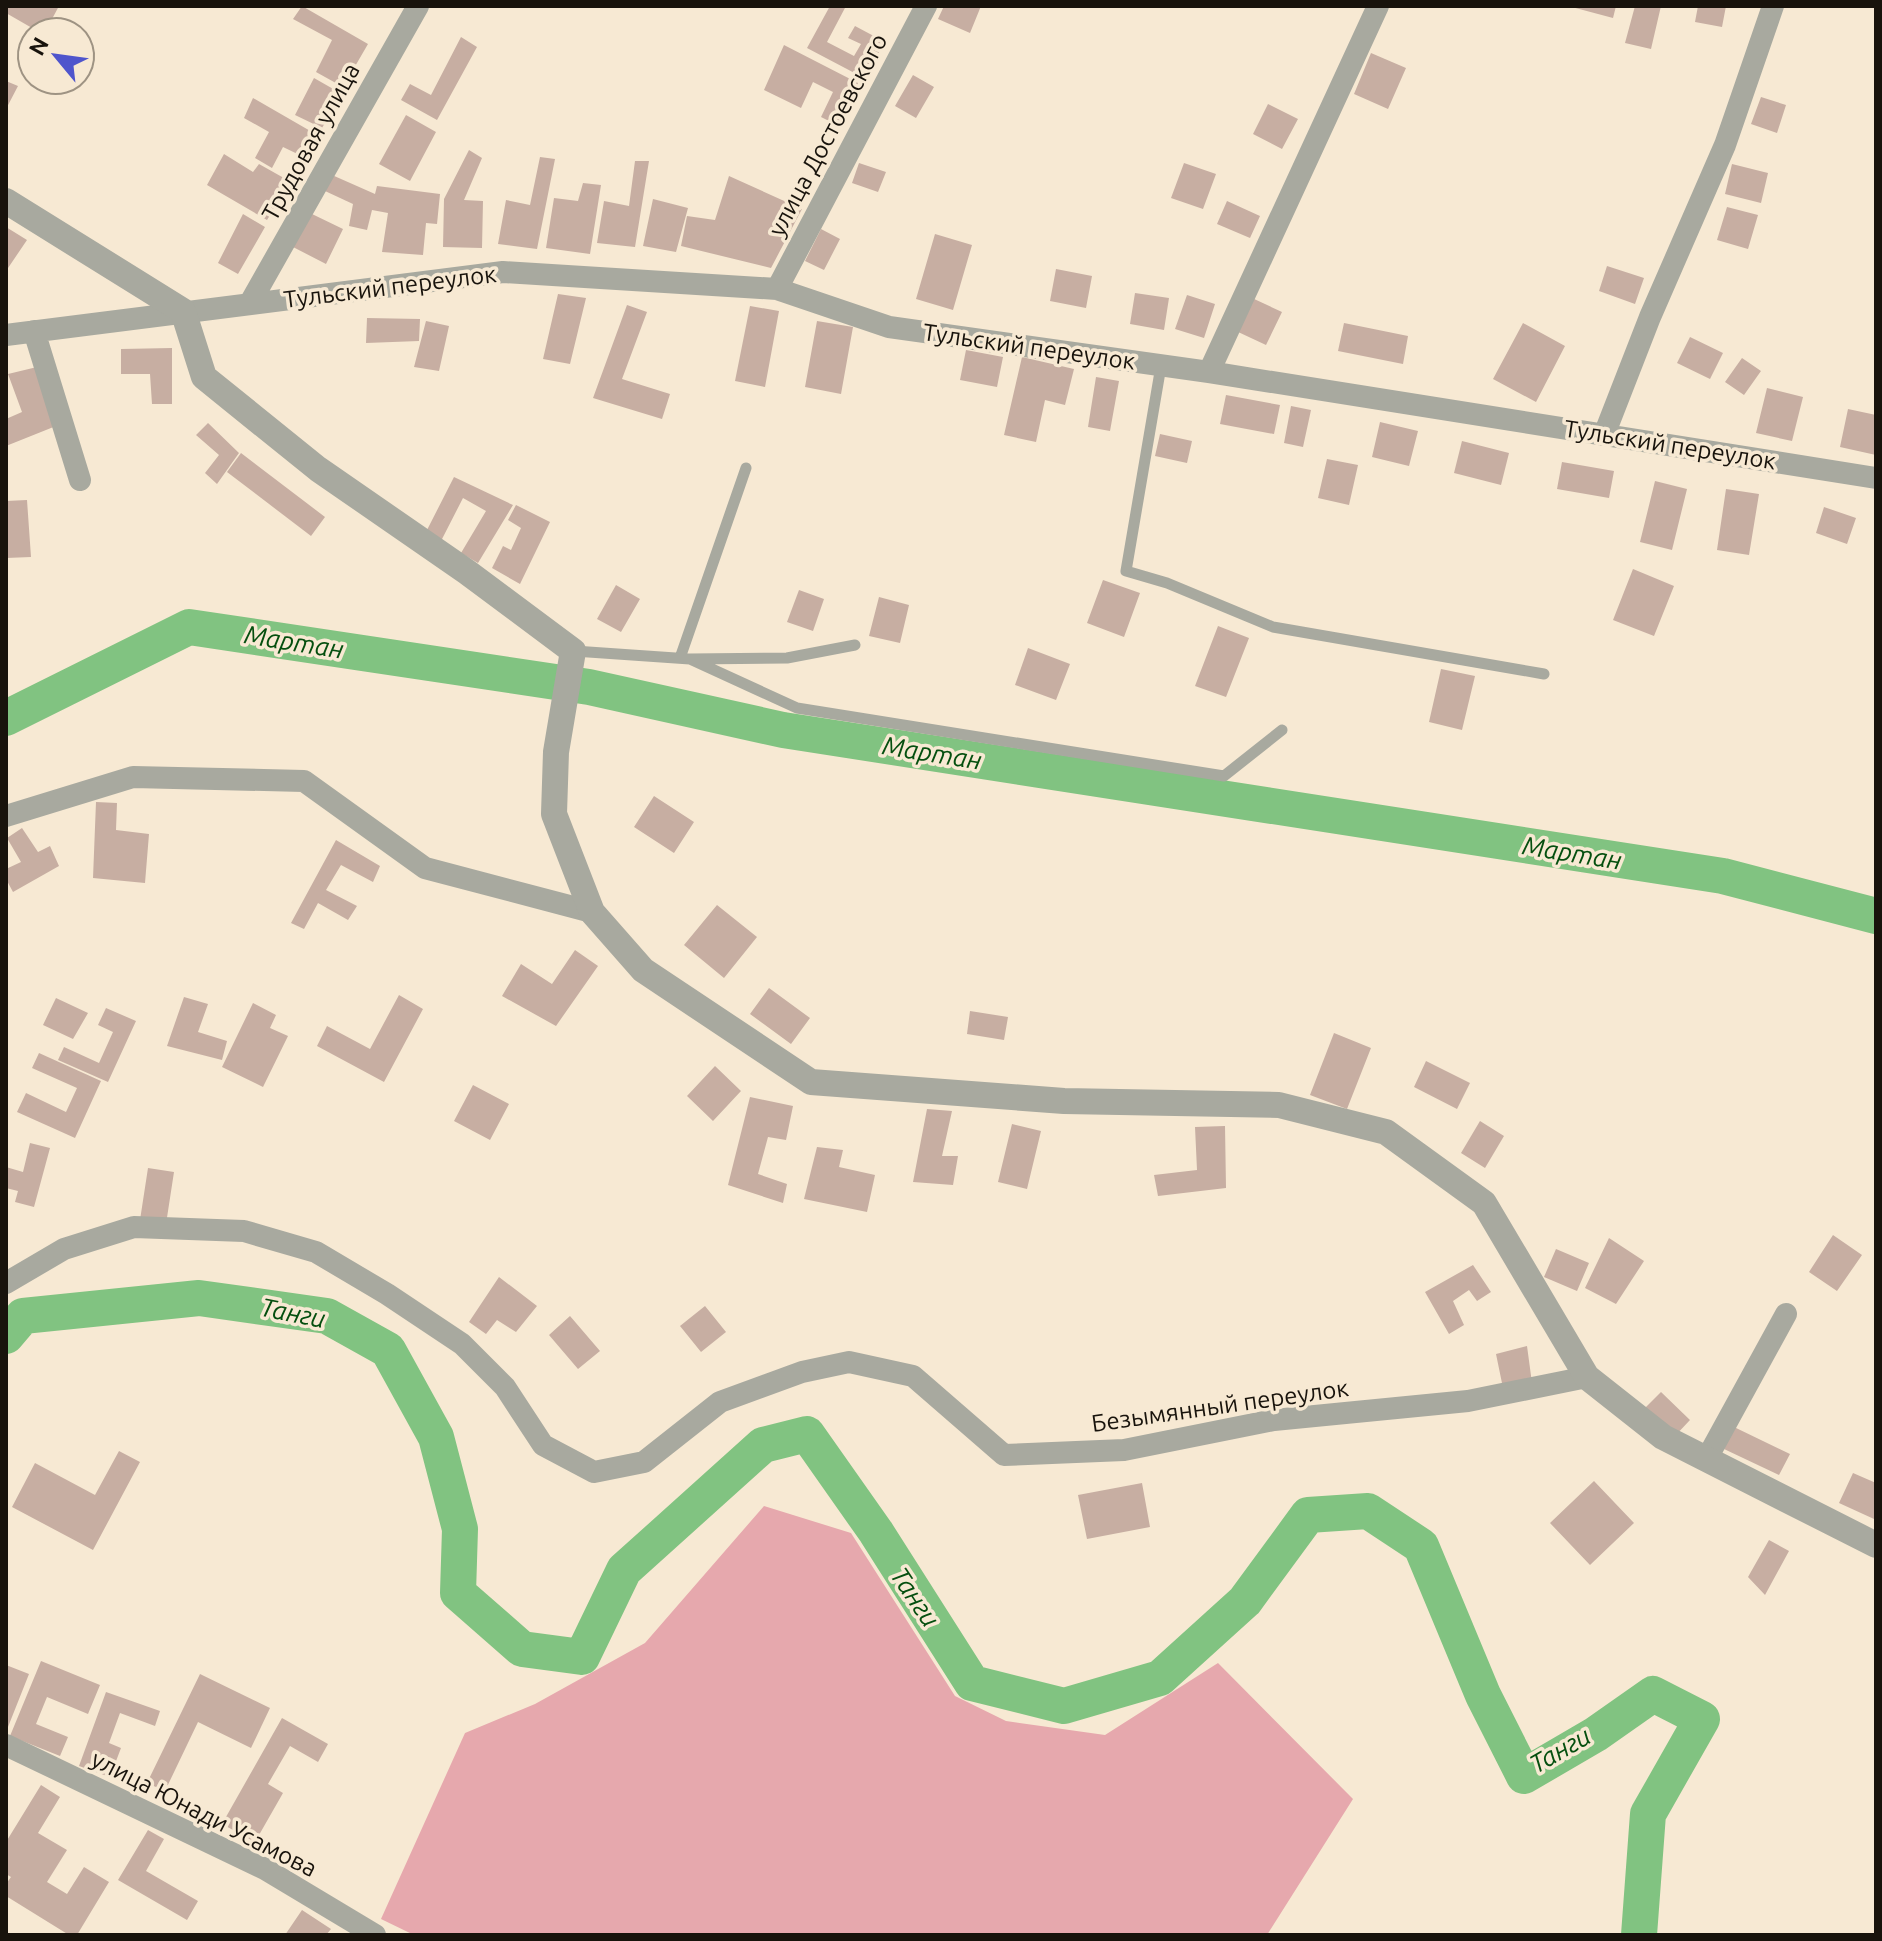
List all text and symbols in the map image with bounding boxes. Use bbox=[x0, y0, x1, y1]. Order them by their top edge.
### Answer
north arrow bbox=[16, 16, 96, 96]
street label: улица Достоевского bbox=[763, 29, 892, 241]
text: N bbox=[23, 33, 53, 59]
street label: Трудовая улица bbox=[256, 58, 365, 225]
street label: Тульский переулок bbox=[282, 260, 498, 313]
street label: Тульский переулок bbox=[921, 318, 1137, 375]
street label: Тульский переулок bbox=[1562, 414, 1778, 475]
water label: Мартан bbox=[242, 619, 346, 664]
water label: Мартан bbox=[880, 730, 984, 775]
water label: Мартан bbox=[1520, 830, 1624, 875]
water label: Танги bbox=[258, 1292, 328, 1333]
street label: Безымянный переулок bbox=[1090, 1374, 1350, 1437]
water label: Танги bbox=[885, 1561, 946, 1632]
water label: Танги bbox=[1524, 1721, 1595, 1778]
street label: улица Юнади Усамова bbox=[87, 1745, 321, 1882]

